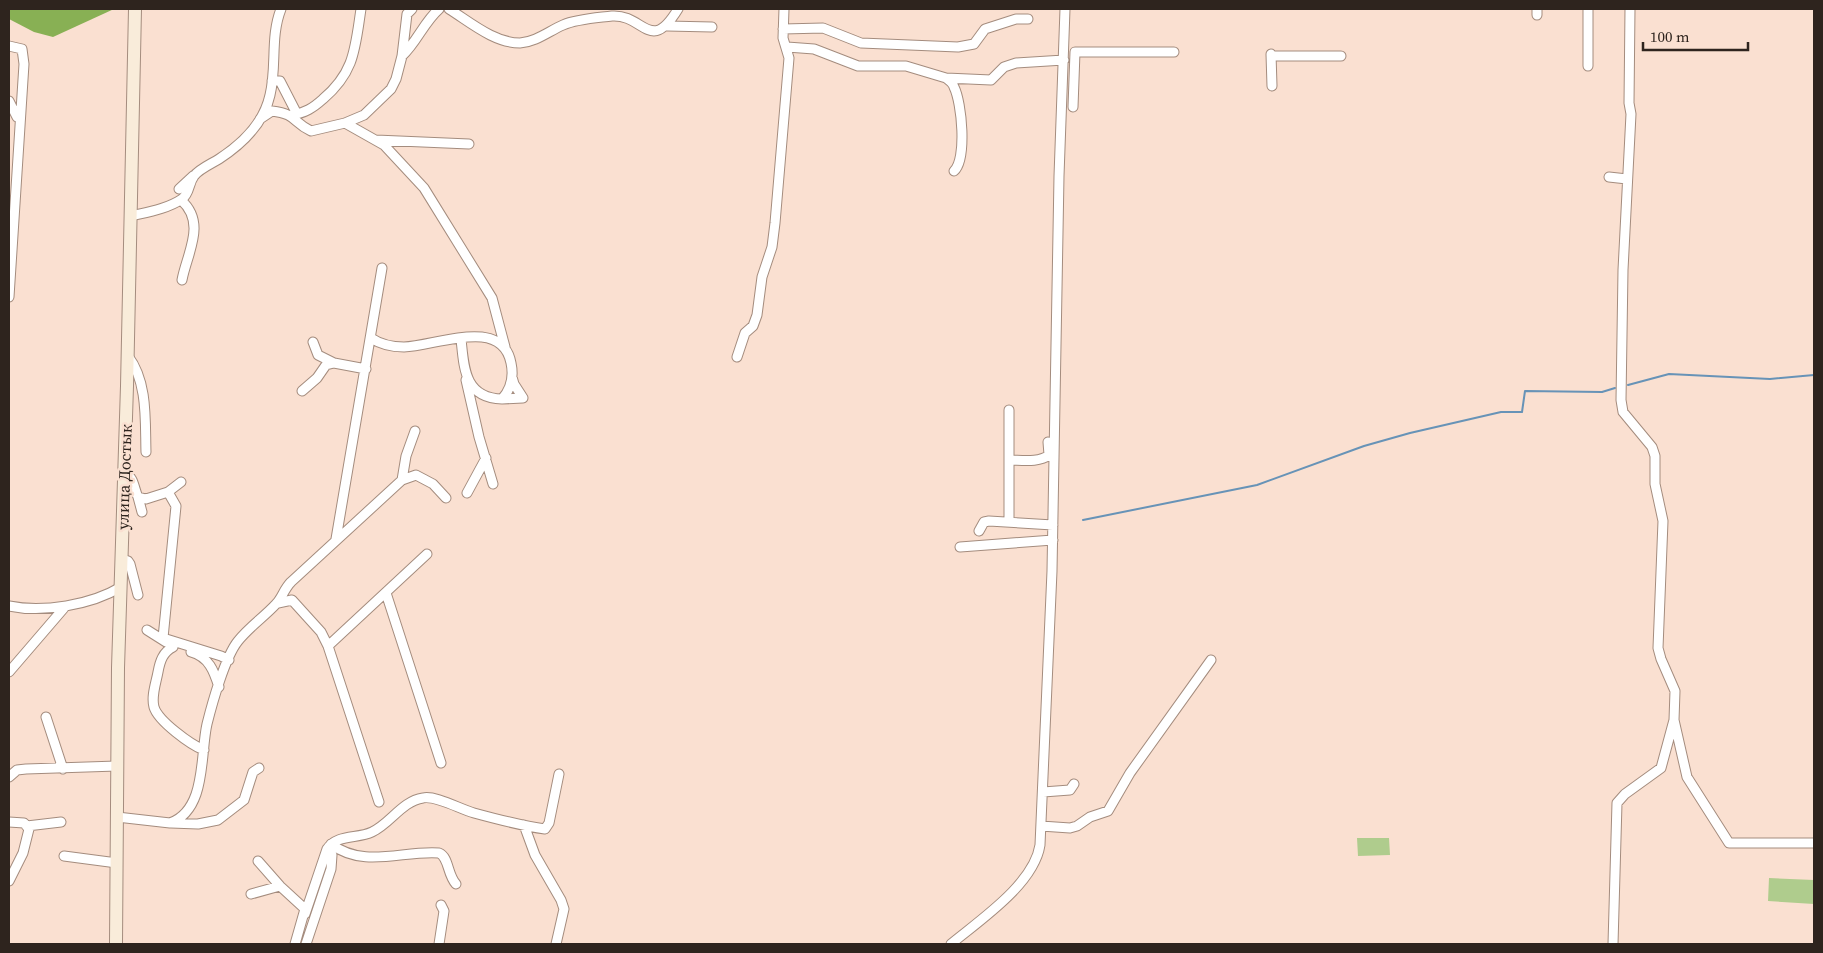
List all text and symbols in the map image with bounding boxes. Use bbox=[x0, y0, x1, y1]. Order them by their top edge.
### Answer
scale bar bbox=[1643, 20, 1748, 52]
text: 100 m bbox=[1650, 26, 1690, 47]
street label: улица Достык bbox=[111, 424, 137, 530]

